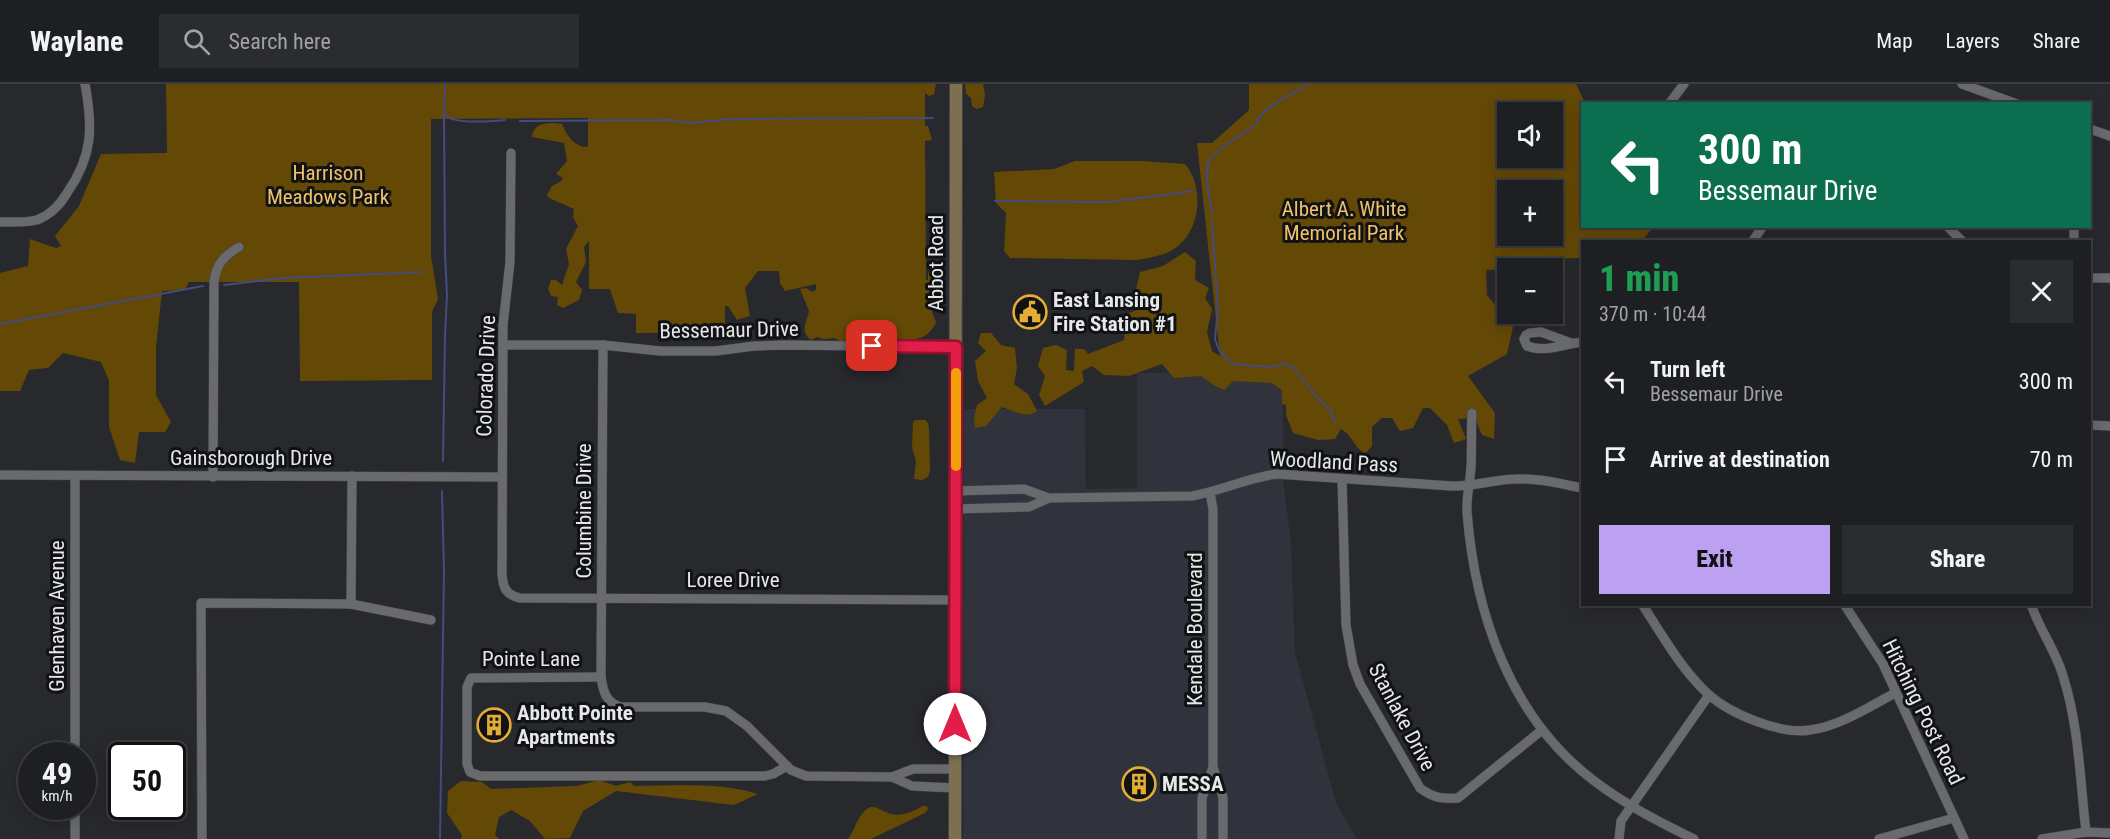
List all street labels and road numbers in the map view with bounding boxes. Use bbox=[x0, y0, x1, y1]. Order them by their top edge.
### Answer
street label: Abbot Road bbox=[924, 215, 948, 311]
street label: Colorado Drive bbox=[472, 315, 500, 437]
street label: Bessemaur Drive bbox=[659, 317, 799, 343]
street label: Columbine Drive bbox=[572, 443, 596, 579]
street label: Gainsborough Drive bbox=[170, 446, 332, 470]
street label: Woodland Pass bbox=[1269, 447, 1399, 477]
street label: Glenhaven Avenue bbox=[45, 540, 69, 692]
street label: Kendale Boulevard bbox=[1183, 552, 1207, 706]
street label: Loree Drive bbox=[686, 568, 780, 592]
street label: Hitching Post Road bbox=[1877, 635, 1969, 789]
street label: Pointe Lane bbox=[482, 647, 580, 671]
street label: Stanlake Drive bbox=[1364, 659, 1440, 775]

